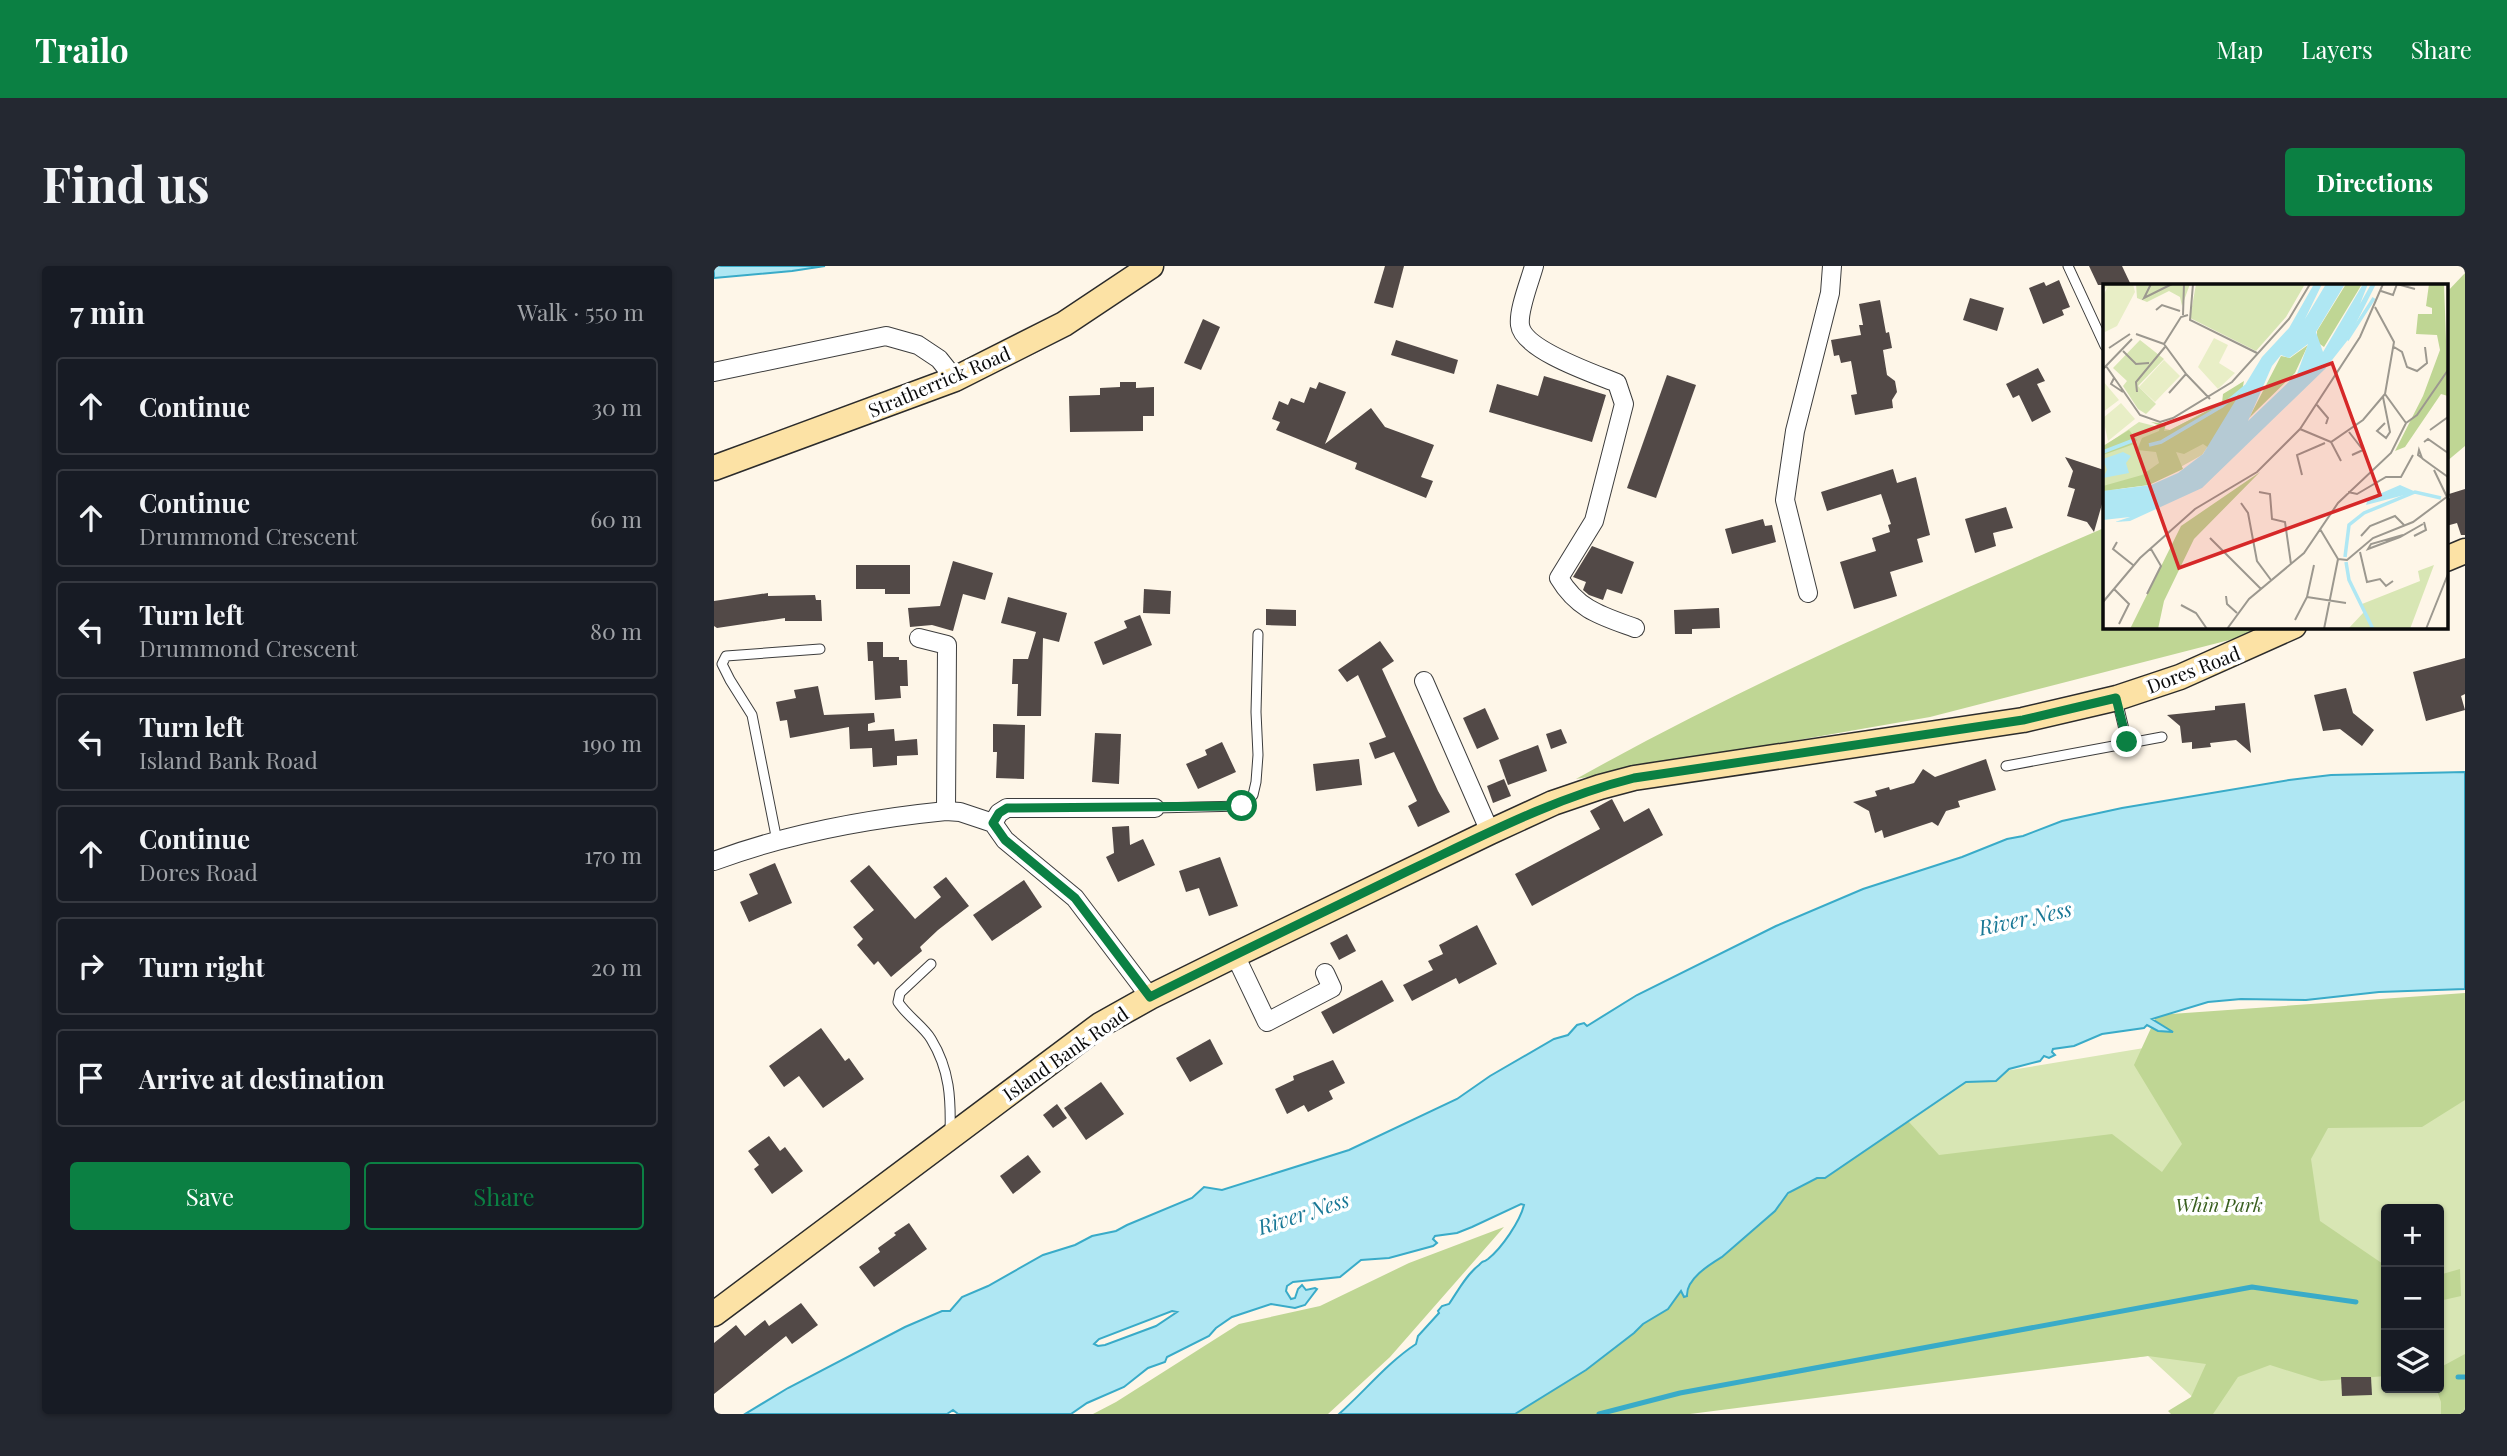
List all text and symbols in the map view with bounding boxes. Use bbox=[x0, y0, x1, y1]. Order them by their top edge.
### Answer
text: Trailo bbox=[35, 27, 129, 71]
text: Map bbox=[2217, 33, 2263, 65]
text: Layers bbox=[2301, 33, 2373, 65]
text: Share bbox=[2411, 33, 2472, 65]
button: Directions bbox=[2285, 148, 2465, 216]
text: Find us bbox=[42, 150, 210, 215]
inset map bbox=[2103, 284, 2448, 628]
text: 7 min bbox=[70, 292, 145, 332]
text: Walk · 550 m bbox=[517, 296, 644, 327]
street label: Stratherrick Road bbox=[864, 339, 1014, 423]
icon: ahead bbox=[72, 387, 110, 425]
text: Continue bbox=[139, 389, 250, 424]
text: 30 m bbox=[592, 391, 642, 422]
text: Continue bbox=[139, 485, 250, 520]
icon: ahead bbox=[72, 499, 110, 537]
text: 60 m bbox=[590, 503, 642, 534]
text: Drummond Crescent bbox=[139, 520, 358, 551]
text: Turn left bbox=[139, 597, 244, 632]
icon: left bbox=[72, 611, 110, 649]
text: 80 m bbox=[590, 615, 642, 646]
text: Drummond Crescent bbox=[139, 632, 358, 663]
street label: Dores Road bbox=[2142, 639, 2244, 699]
text: Turn left bbox=[139, 709, 244, 744]
icon: left bbox=[72, 723, 110, 761]
route end bbox=[2111, 726, 2142, 757]
text: 190 m bbox=[582, 727, 642, 758]
text: Island Bank Road bbox=[139, 744, 318, 775]
route start bbox=[1226, 790, 1257, 821]
text: Continue bbox=[139, 821, 250, 856]
icon: ahead bbox=[72, 835, 110, 873]
text: 170 m bbox=[584, 839, 642, 870]
text: Dores Road bbox=[139, 856, 258, 887]
water label: River Ness bbox=[1975, 893, 2074, 941]
icon: right bbox=[72, 947, 110, 985]
text: Turn right bbox=[139, 949, 265, 984]
text: 20 m bbox=[591, 951, 642, 982]
street label: Island Bank Road bbox=[997, 1000, 1133, 1106]
icon: arrive bbox=[72, 1059, 110, 1097]
text: Arrive at destination bbox=[139, 1061, 385, 1096]
button: Save bbox=[70, 1162, 350, 1230]
button: Share bbox=[364, 1162, 644, 1230]
water label: River Ness bbox=[1253, 1184, 1352, 1240]
park label: Whin Park bbox=[2175, 1191, 2263, 1217]
map controls bbox=[2381, 1204, 2444, 1393]
button: + bbox=[2381, 1204, 2444, 1267]
button: − bbox=[2381, 1267, 2444, 1330]
button: layers bbox=[2381, 1330, 2444, 1393]

